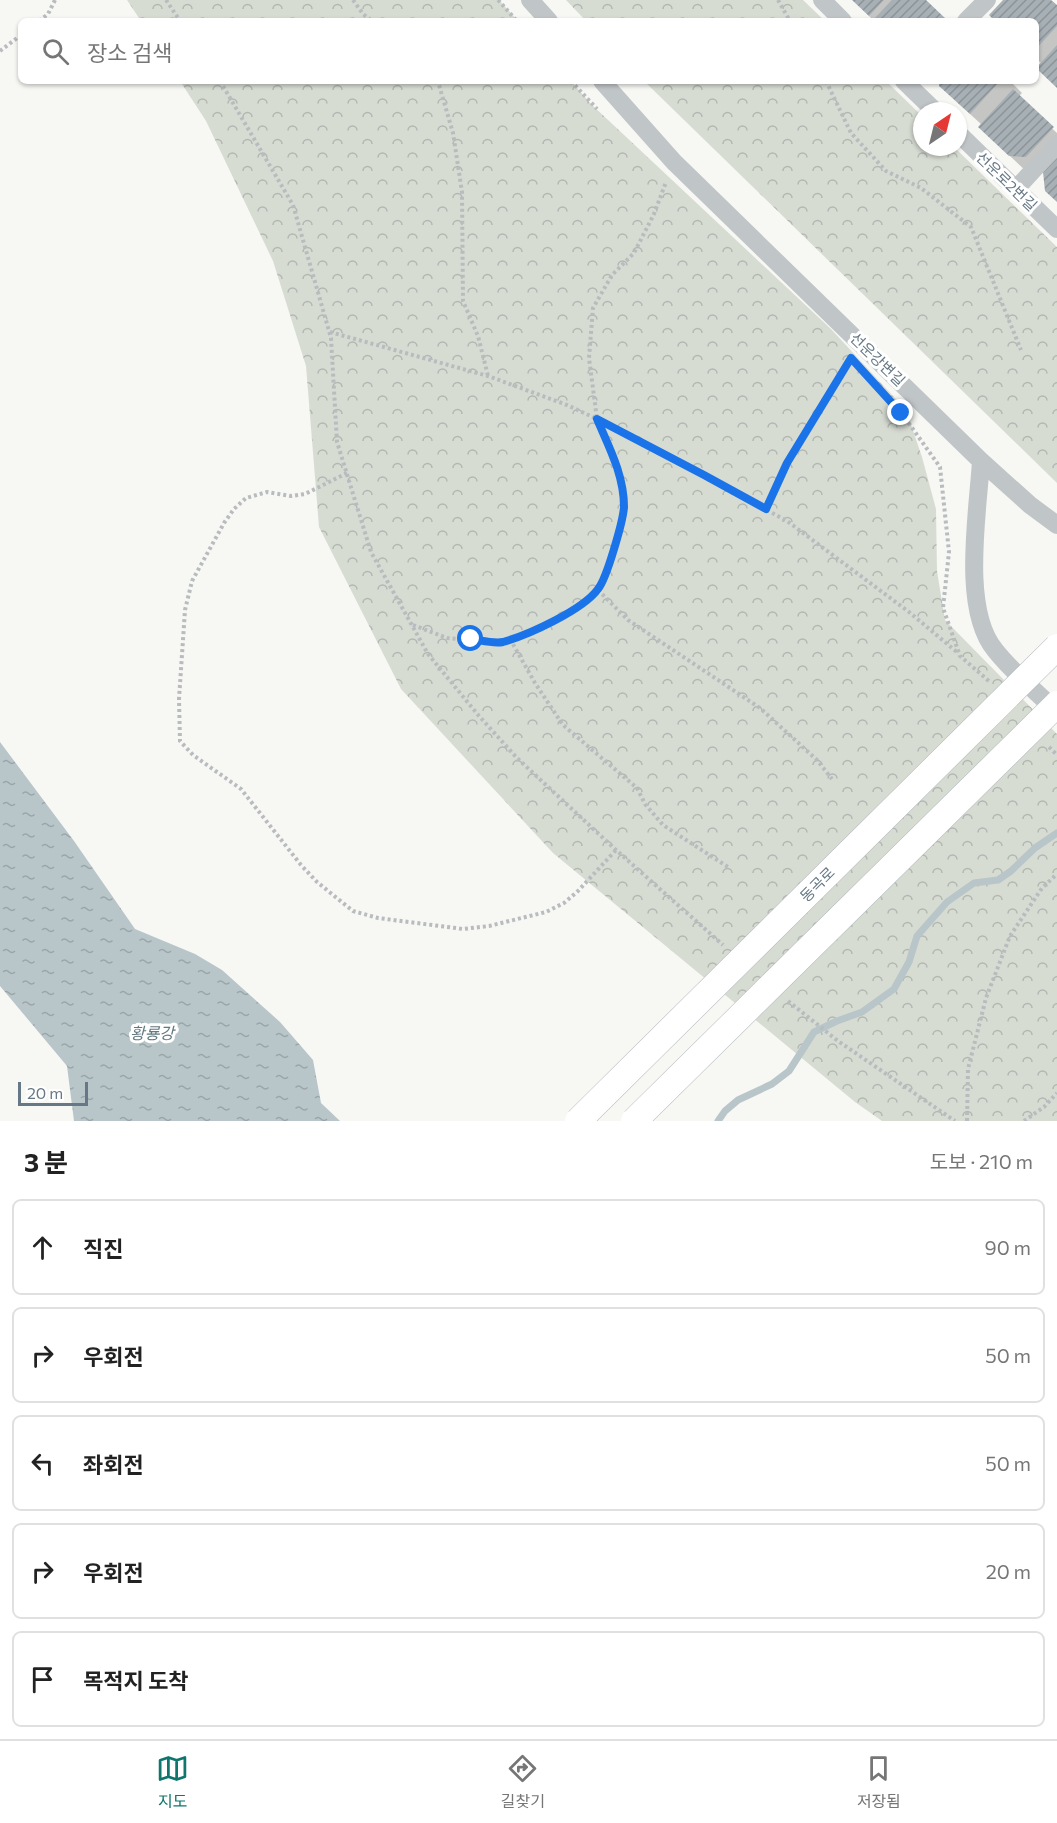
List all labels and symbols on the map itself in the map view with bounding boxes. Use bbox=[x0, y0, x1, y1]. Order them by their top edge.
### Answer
north arrow bbox=[913, 102, 967, 156]
street label: 선운로2번길 bbox=[973, 148, 1041, 214]
street label: 선운강변길 bbox=[847, 329, 909, 389]
route end bbox=[887, 399, 913, 425]
route start bbox=[457, 625, 483, 651]
street label: 동곡로 bbox=[796, 863, 838, 905]
water label: 황룡강 bbox=[130, 1023, 176, 1042]
scale bar bbox=[18, 1079, 88, 1106]

